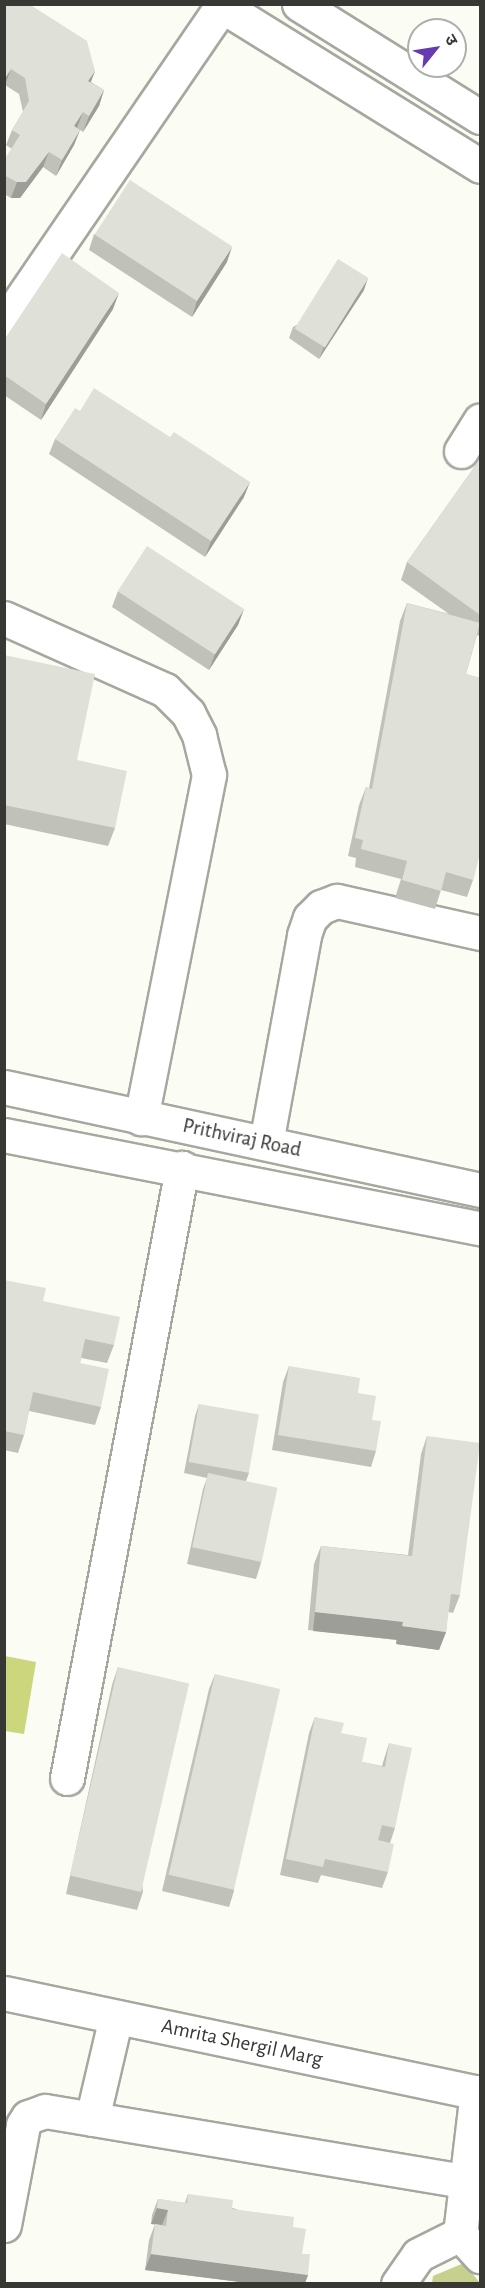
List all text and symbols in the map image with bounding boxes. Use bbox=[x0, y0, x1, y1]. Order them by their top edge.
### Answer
north arrow bbox=[407, 18, 467, 78]
text: उ bbox=[442, 32, 460, 48]
street label: Prithviraj Road bbox=[180, 1113, 304, 1163]
street label: Amrita Shergil Marg bbox=[159, 2014, 325, 2072]

